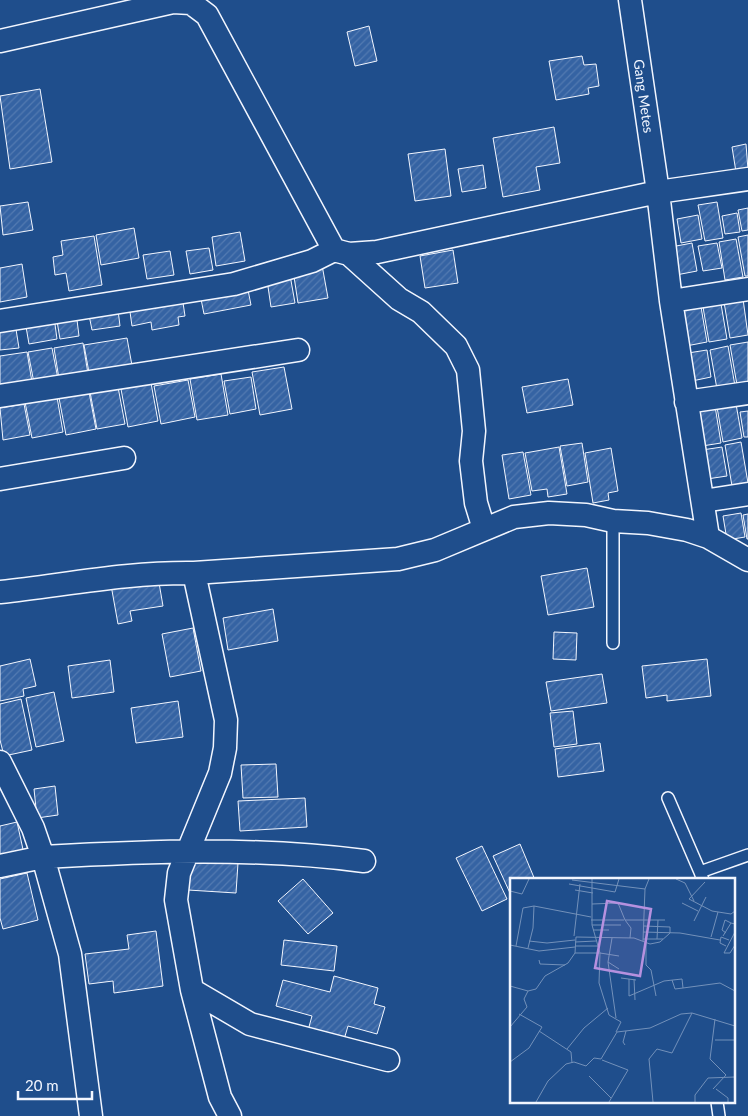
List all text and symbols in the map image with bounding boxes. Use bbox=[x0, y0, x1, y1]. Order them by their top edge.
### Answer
street label: Gang Metes bbox=[630, 58, 658, 134]
inset map bbox=[510, 878, 736, 1104]
scale bar bbox=[18, 1068, 91, 1100]
text: 20 m bbox=[25, 1076, 59, 1094]

